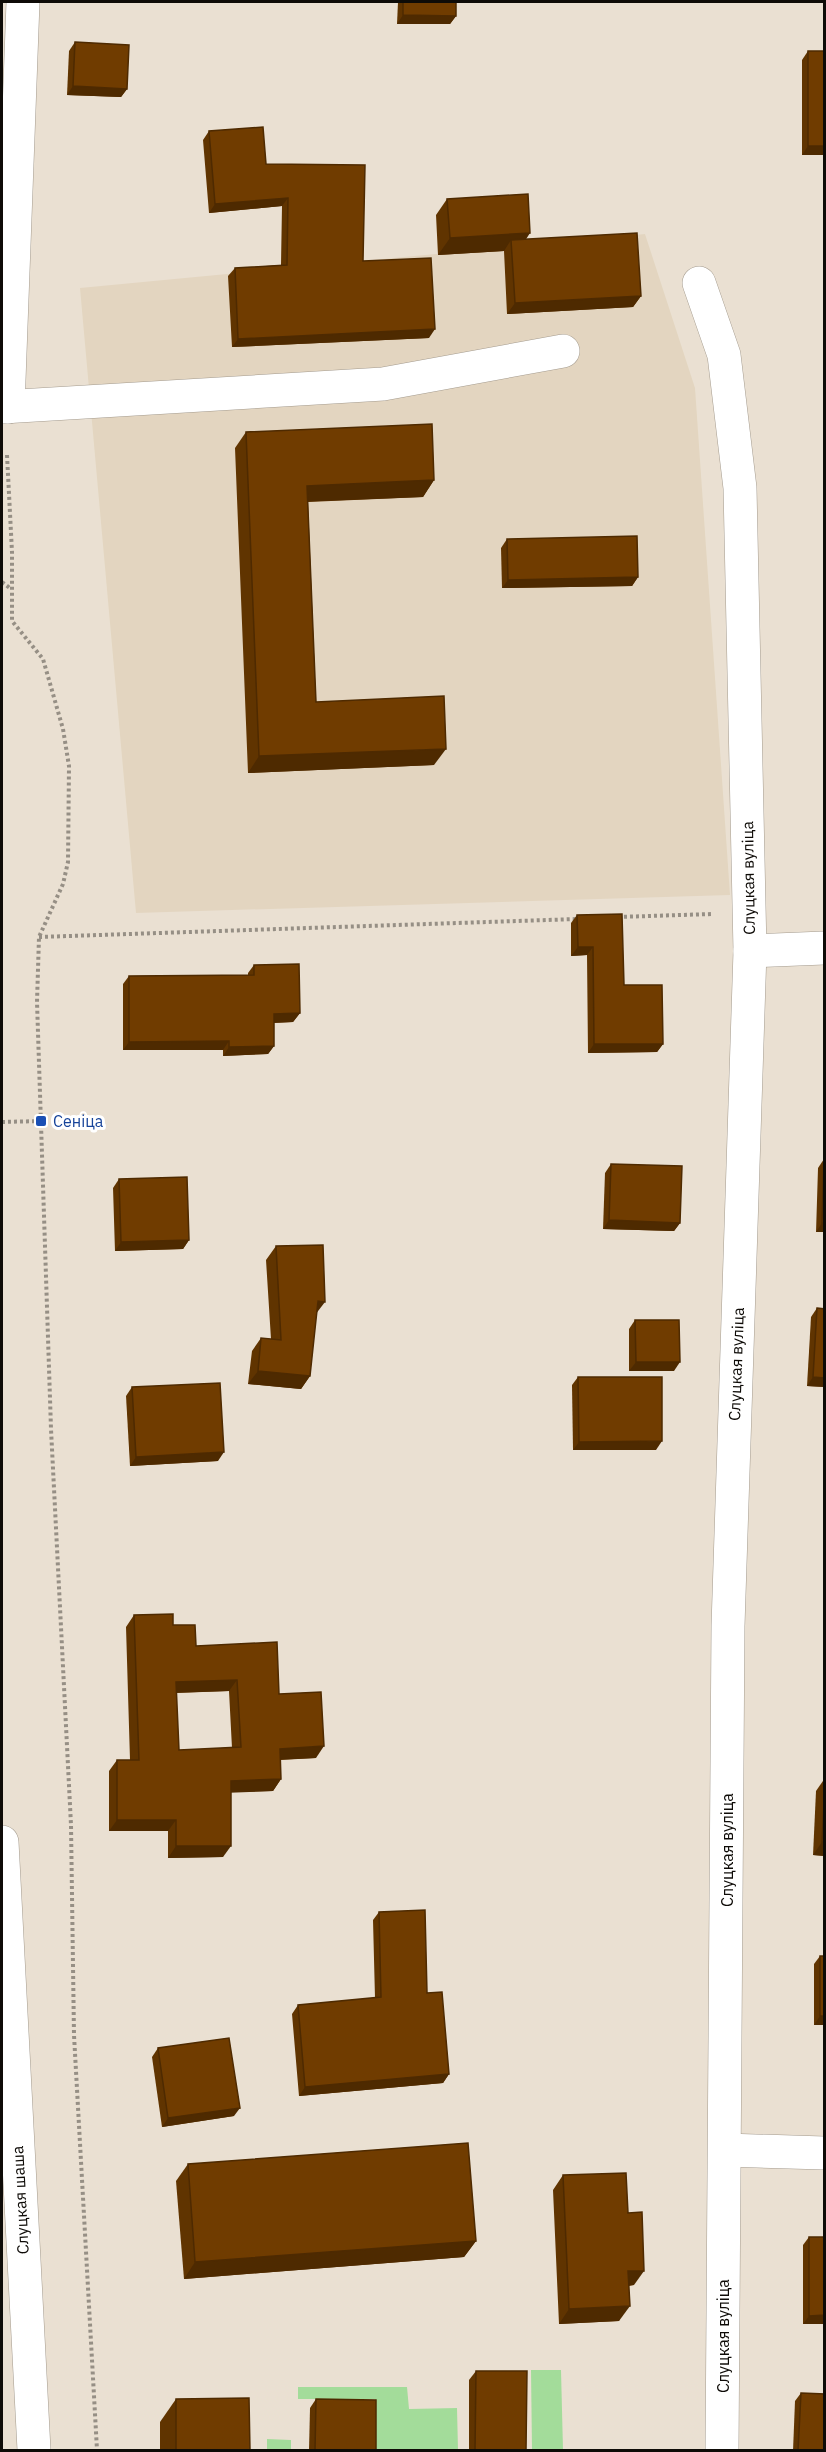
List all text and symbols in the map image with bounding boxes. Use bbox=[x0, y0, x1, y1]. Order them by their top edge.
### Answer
street label: Слуцкая вуліца bbox=[737, 820, 759, 935]
place label: Сеніца bbox=[53, 1111, 104, 1131]
marker: Сеніца bbox=[34, 1114, 48, 1128]
street label: Слуцкая вуліца bbox=[724, 1306, 748, 1421]
street label: Слуцкая вуліца bbox=[717, 1793, 737, 1907]
street label: Слуцкая шаша bbox=[7, 2145, 33, 2255]
street label: Слуцкая вуліца bbox=[713, 2279, 733, 2393]

